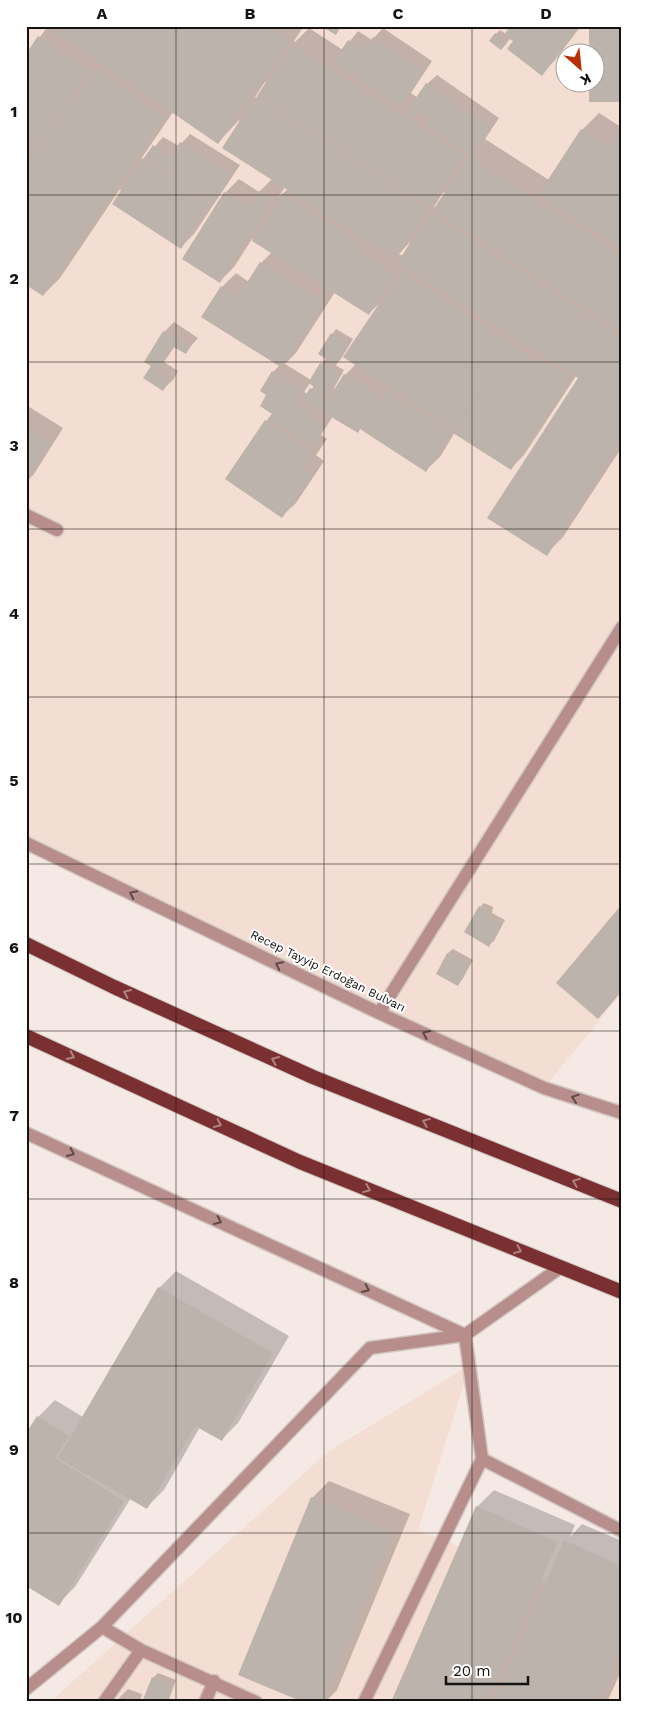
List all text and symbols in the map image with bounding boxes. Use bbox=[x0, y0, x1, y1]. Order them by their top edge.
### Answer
text: A bbox=[97, 4, 108, 23]
text: B bbox=[245, 4, 256, 23]
text: C bbox=[393, 4, 404, 23]
text: D bbox=[540, 4, 552, 23]
north arrow bbox=[556, 42, 606, 92]
text: K bbox=[578, 70, 594, 89]
text: 1 bbox=[11, 102, 17, 121]
text: 2 bbox=[9, 269, 19, 288]
text: 3 bbox=[9, 436, 19, 455]
text: 4 bbox=[9, 604, 19, 623]
text: 5 bbox=[9, 771, 19, 790]
one-way arrow bbox=[129, 890, 138, 900]
street label: Recep Tayyip Erdoğan Bulvarı bbox=[248, 927, 408, 1015]
text: 6 bbox=[9, 938, 19, 957]
one-way arrow bbox=[275, 961, 284, 971]
one-way arrow bbox=[123, 989, 132, 999]
one-way arrow bbox=[422, 1030, 431, 1041]
one-way arrow bbox=[66, 1050, 75, 1061]
one-way arrow bbox=[272, 1056, 281, 1066]
one-way arrow bbox=[572, 1094, 580, 1104]
text: 7 bbox=[9, 1106, 19, 1125]
one-way arrow bbox=[213, 1118, 222, 1129]
one-way arrow bbox=[422, 1118, 430, 1128]
one-way arrow bbox=[65, 1147, 74, 1157]
one-way arrow bbox=[573, 1178, 581, 1188]
one-way arrow bbox=[362, 1183, 371, 1193]
one-way arrow bbox=[213, 1215, 222, 1226]
one-way arrow bbox=[513, 1244, 522, 1254]
text: 8 bbox=[9, 1273, 19, 1292]
one-way arrow bbox=[361, 1283, 370, 1294]
text: 9 bbox=[9, 1440, 19, 1459]
text: 10 bbox=[5, 1608, 23, 1627]
scale bar bbox=[446, 1653, 528, 1685]
text: 20 m bbox=[453, 1662, 491, 1680]

